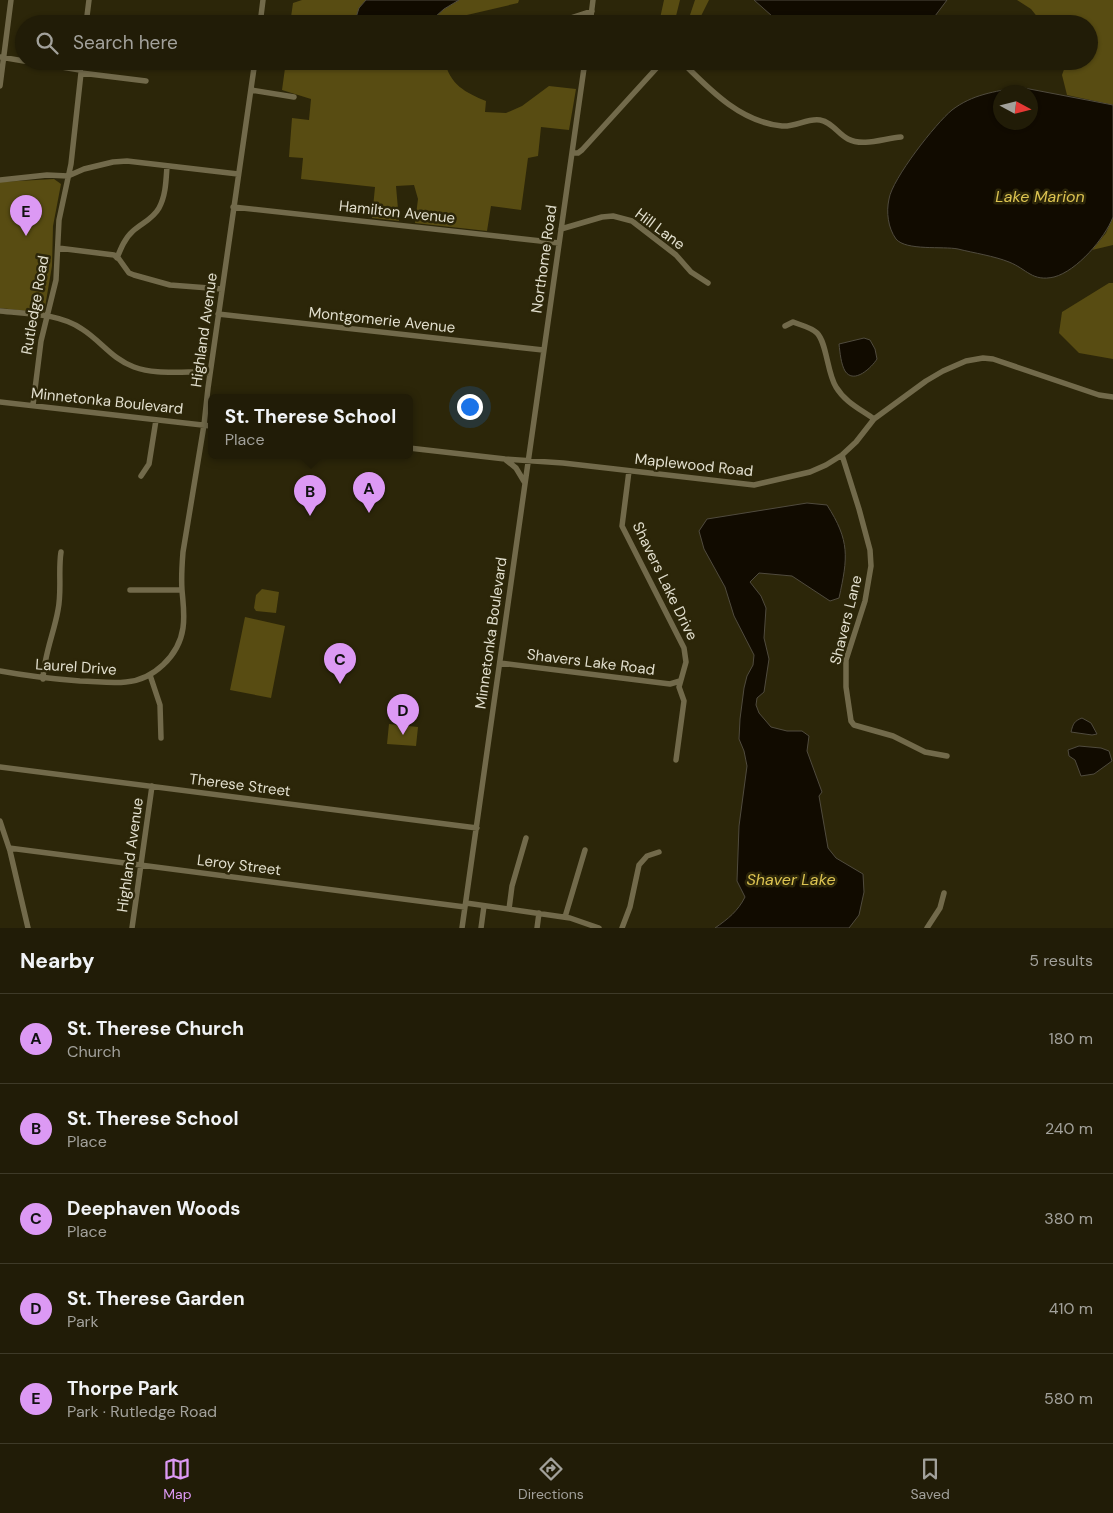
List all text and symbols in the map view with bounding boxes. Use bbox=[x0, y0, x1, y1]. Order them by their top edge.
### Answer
search box bbox=[15, 15, 1098, 70]
icon: search bbox=[33, 29, 61, 57]
text: Search here bbox=[73, 30, 178, 55]
north arrow bbox=[993, 85, 1038, 130]
water label: Lake Marion bbox=[995, 186, 1085, 207]
pin: E bbox=[10, 195, 42, 236]
street label: Hamilton Avenue bbox=[338, 196, 456, 228]
street label: Northome Road bbox=[527, 204, 561, 314]
street label: Hill Lane bbox=[631, 204, 689, 254]
street label: Rutledge Road bbox=[16, 254, 54, 356]
street label: Highland Avenue bbox=[186, 272, 222, 388]
street label: Montgomerie Avenue bbox=[308, 302, 456, 338]
street label: Minnetonka Boulevard bbox=[30, 383, 184, 419]
popup bbox=[208, 394, 413, 459]
your location bbox=[457, 394, 483, 420]
text: St. Therese School bbox=[225, 404, 396, 429]
text: Place bbox=[225, 429, 265, 450]
street label: Maplewood Road bbox=[634, 449, 754, 481]
pin: A bbox=[353, 472, 385, 513]
pin: B bbox=[294, 475, 326, 516]
street label: Shavers Lake Drive bbox=[628, 518, 702, 644]
street label: Minnetonka Boulevard bbox=[470, 556, 512, 710]
street label: Shavers Lane bbox=[825, 573, 867, 667]
pin: C bbox=[324, 643, 356, 684]
street label: Shavers Lake Road bbox=[526, 644, 656, 680]
street label: Laurel Drive bbox=[35, 654, 117, 680]
pin: D bbox=[387, 694, 419, 735]
street label: Therese Street bbox=[188, 769, 292, 801]
street label: Highland Avenue bbox=[112, 797, 148, 913]
street label: Leroy Street bbox=[196, 850, 282, 880]
water label: Shaver Lake bbox=[746, 869, 836, 890]
text: Nearby bbox=[20, 947, 94, 975]
text: 5 results bbox=[1029, 950, 1093, 971]
text: St. Therese Church bbox=[67, 1016, 244, 1041]
text: A bbox=[30, 1028, 42, 1049]
text: 180 m bbox=[1049, 1028, 1093, 1049]
text: Church bbox=[67, 1041, 121, 1062]
text: St. Therese School bbox=[67, 1106, 239, 1131]
text: B bbox=[31, 1118, 41, 1139]
text: 240 m bbox=[1045, 1118, 1093, 1139]
text: Place bbox=[67, 1131, 107, 1152]
text: Deephaven Woods bbox=[67, 1196, 240, 1221]
text: C bbox=[30, 1208, 42, 1229]
text: 380 m bbox=[1044, 1208, 1093, 1229]
text: Place bbox=[67, 1221, 107, 1242]
text: St. Therese Garden bbox=[67, 1286, 245, 1311]
text: D bbox=[30, 1298, 42, 1319]
text: 410 m bbox=[1049, 1298, 1093, 1319]
text: Park bbox=[67, 1311, 99, 1332]
text: Thorpe Park bbox=[67, 1376, 179, 1401]
text: E bbox=[31, 1388, 41, 1409]
text: 580 m bbox=[1044, 1388, 1093, 1409]
text: Park · Rutledge Road bbox=[67, 1401, 217, 1422]
tab: Map bbox=[163, 1455, 191, 1503]
tab: Directions bbox=[518, 1455, 584, 1503]
tab: Saved bbox=[910, 1455, 950, 1503]

